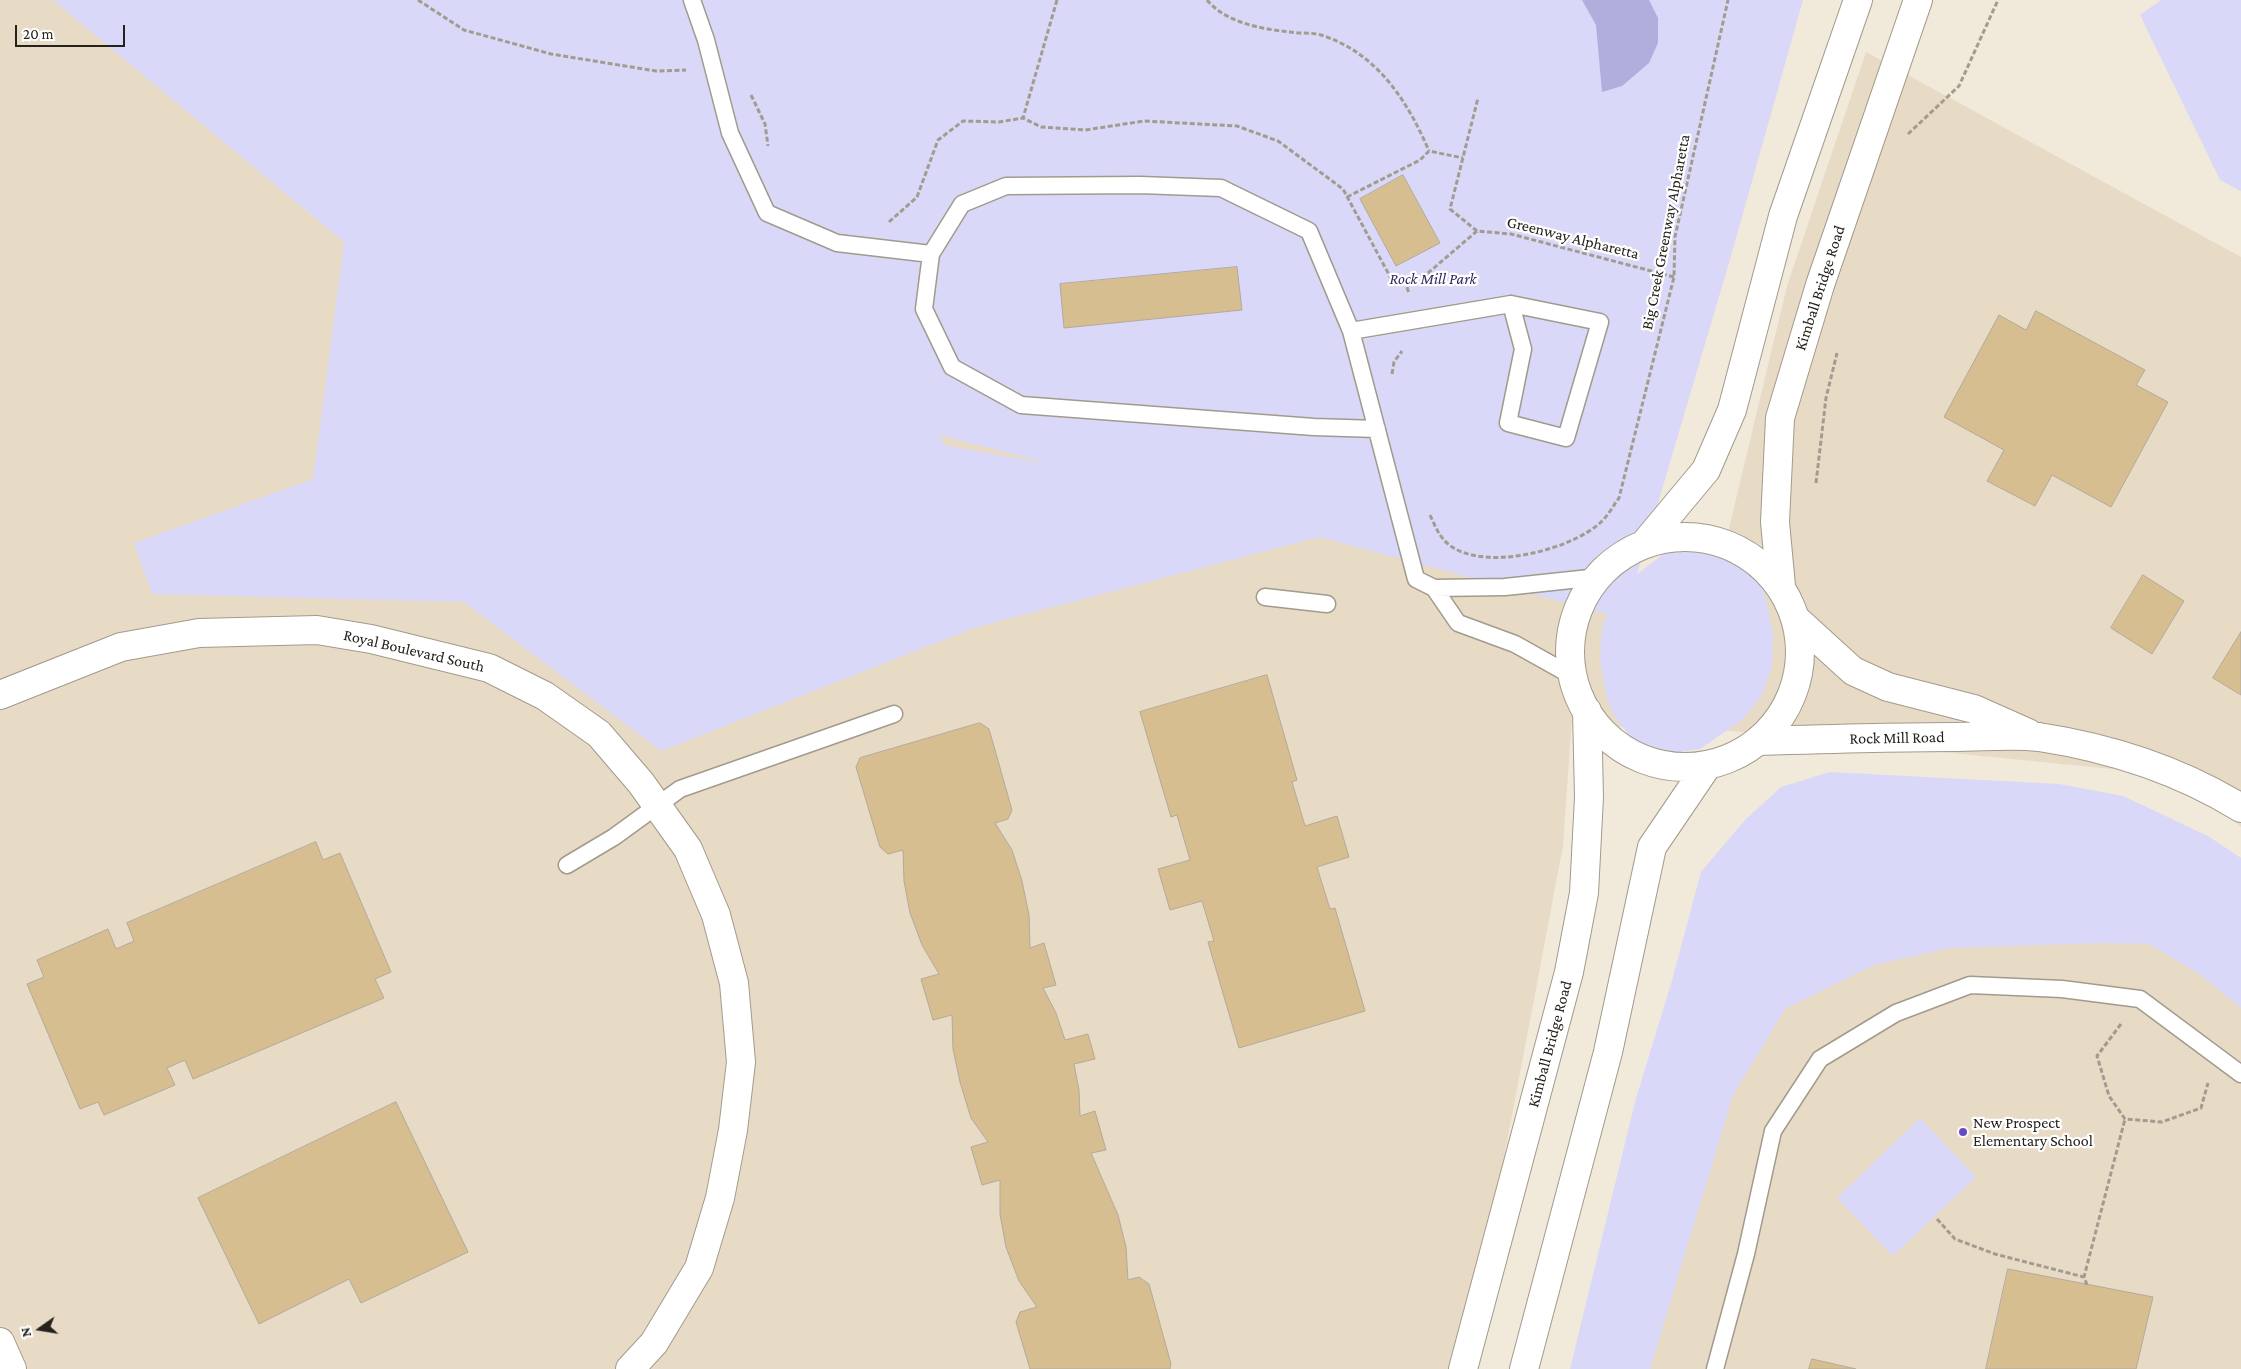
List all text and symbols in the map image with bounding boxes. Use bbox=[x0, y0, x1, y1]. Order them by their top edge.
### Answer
scale bar bbox=[18, 15, 128, 47]
text: 20 m bbox=[23, 26, 54, 42]
street label: Big Creek Greenway Alpharetta bbox=[1638, 133, 1694, 331]
street label: Greenway Alpharetta bbox=[1505, 212, 1641, 264]
street label: Kimball Bridge Road bbox=[1791, 223, 1849, 353]
park label: Rock Mill Park bbox=[1389, 269, 1477, 289]
street label: Royal Boulevard South bbox=[342, 625, 486, 677]
street label: Rock Mill Road bbox=[1849, 728, 1945, 748]
street label: Kimball Bridge Road bbox=[1524, 979, 1576, 1109]
place label: New Prospect Elementary School bbox=[1973, 1113, 2093, 1151]
marker: New Prospect Elementary School bbox=[1957, 1126, 1969, 1138]
north arrow bbox=[15, 1304, 65, 1354]
text: N bbox=[17, 1326, 34, 1339]

